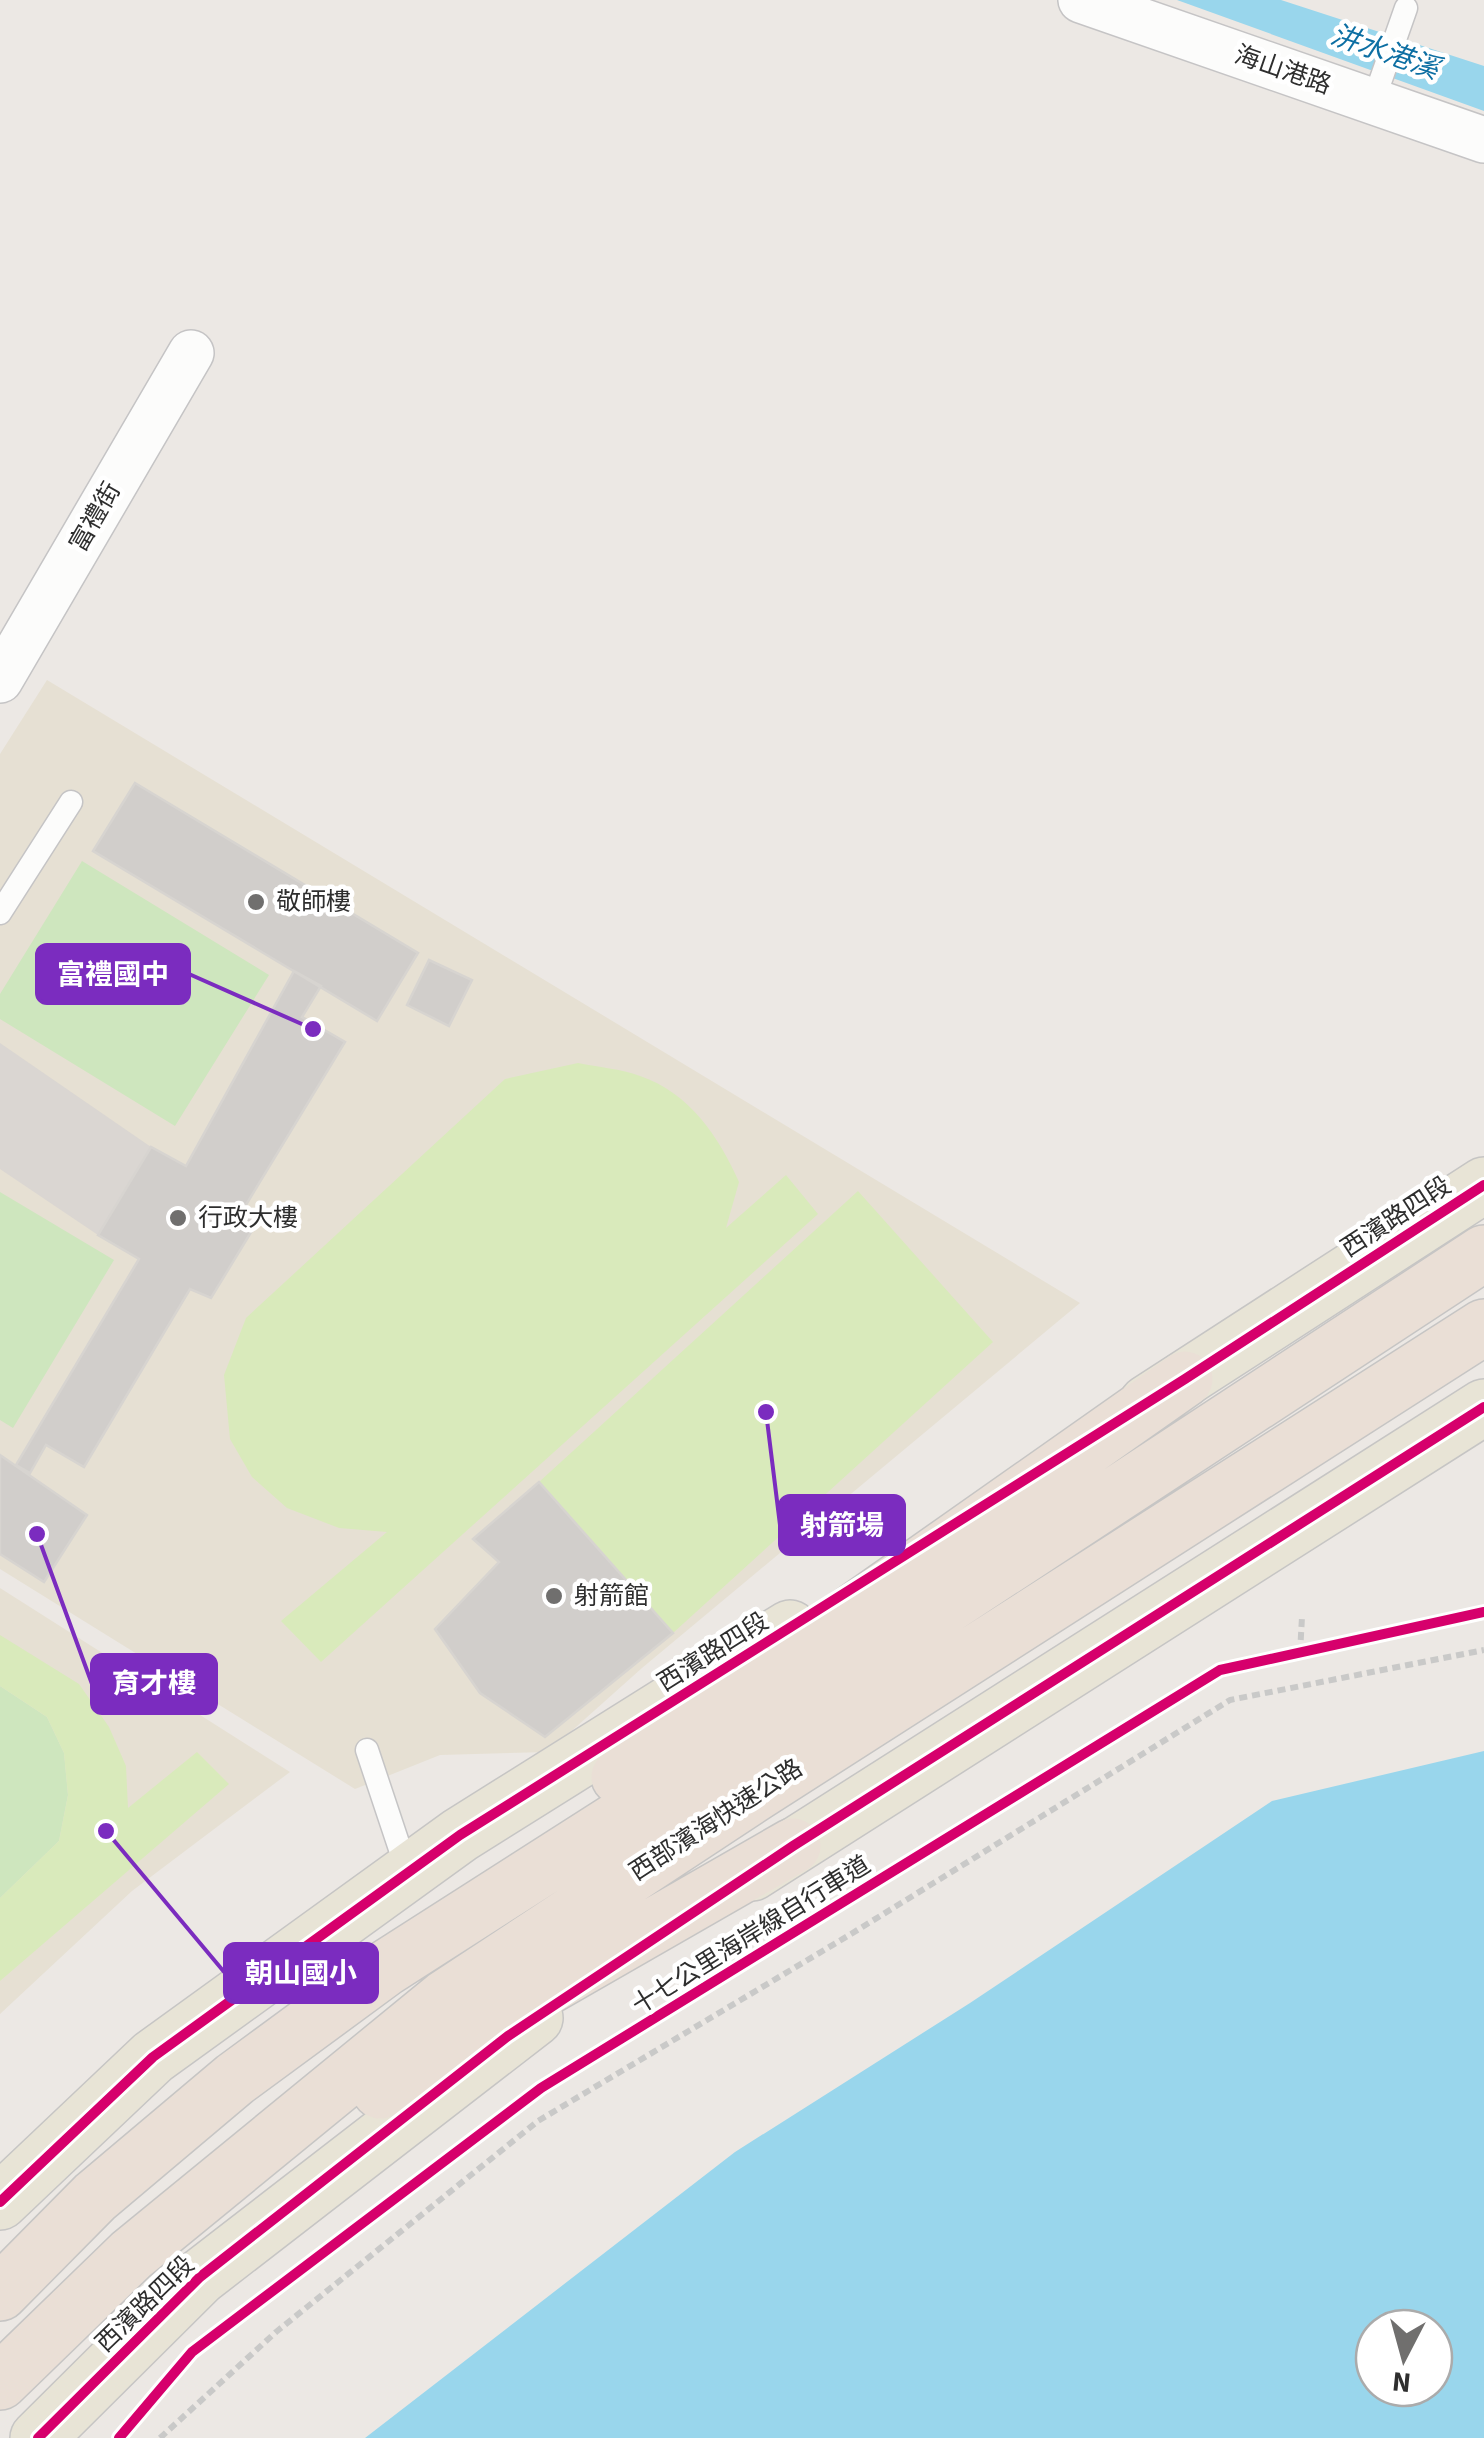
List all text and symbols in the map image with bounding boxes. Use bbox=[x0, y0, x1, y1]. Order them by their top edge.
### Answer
water label: 汫水港溪 bbox=[1326, 15, 1448, 90]
street label: 海山港路 bbox=[1230, 37, 1336, 103]
street label: 富禮街 bbox=[61, 476, 129, 558]
place label: 敬師樓 bbox=[276, 884, 351, 920]
marker: 敬師樓 bbox=[245, 891, 267, 913]
callout: 富禮國中 bbox=[37, 945, 189, 1003]
text: 富禮國中 bbox=[57, 955, 169, 995]
street label: 西濱路四段 bbox=[1334, 1168, 1458, 1266]
place label: 行政大樓 bbox=[198, 1200, 298, 1236]
marker: 行政大樓 bbox=[167, 1207, 189, 1229]
callout: 射箭場 bbox=[780, 1496, 904, 1554]
text: 射箭場 bbox=[800, 1506, 884, 1546]
place label: 射箭館 bbox=[574, 1578, 649, 1614]
marker: 射箭館 bbox=[543, 1585, 565, 1607]
street label: 西濱路四段 bbox=[650, 1604, 776, 1700]
callout: 育才樓 bbox=[92, 1655, 216, 1713]
text: 育才樓 bbox=[112, 1664, 196, 1704]
street label: 西部濱海快速公路 bbox=[622, 1750, 810, 1890]
street label: 十七公里海岸線自行車道 bbox=[625, 1847, 877, 2023]
callout: 朝山國小 bbox=[225, 1944, 377, 2002]
text: 朝山國小 bbox=[245, 1954, 357, 1994]
street label: 西濱路四段 bbox=[88, 2248, 202, 2360]
north arrow bbox=[1354, 2308, 1454, 2408]
text: N bbox=[1390, 2361, 1413, 2403]

